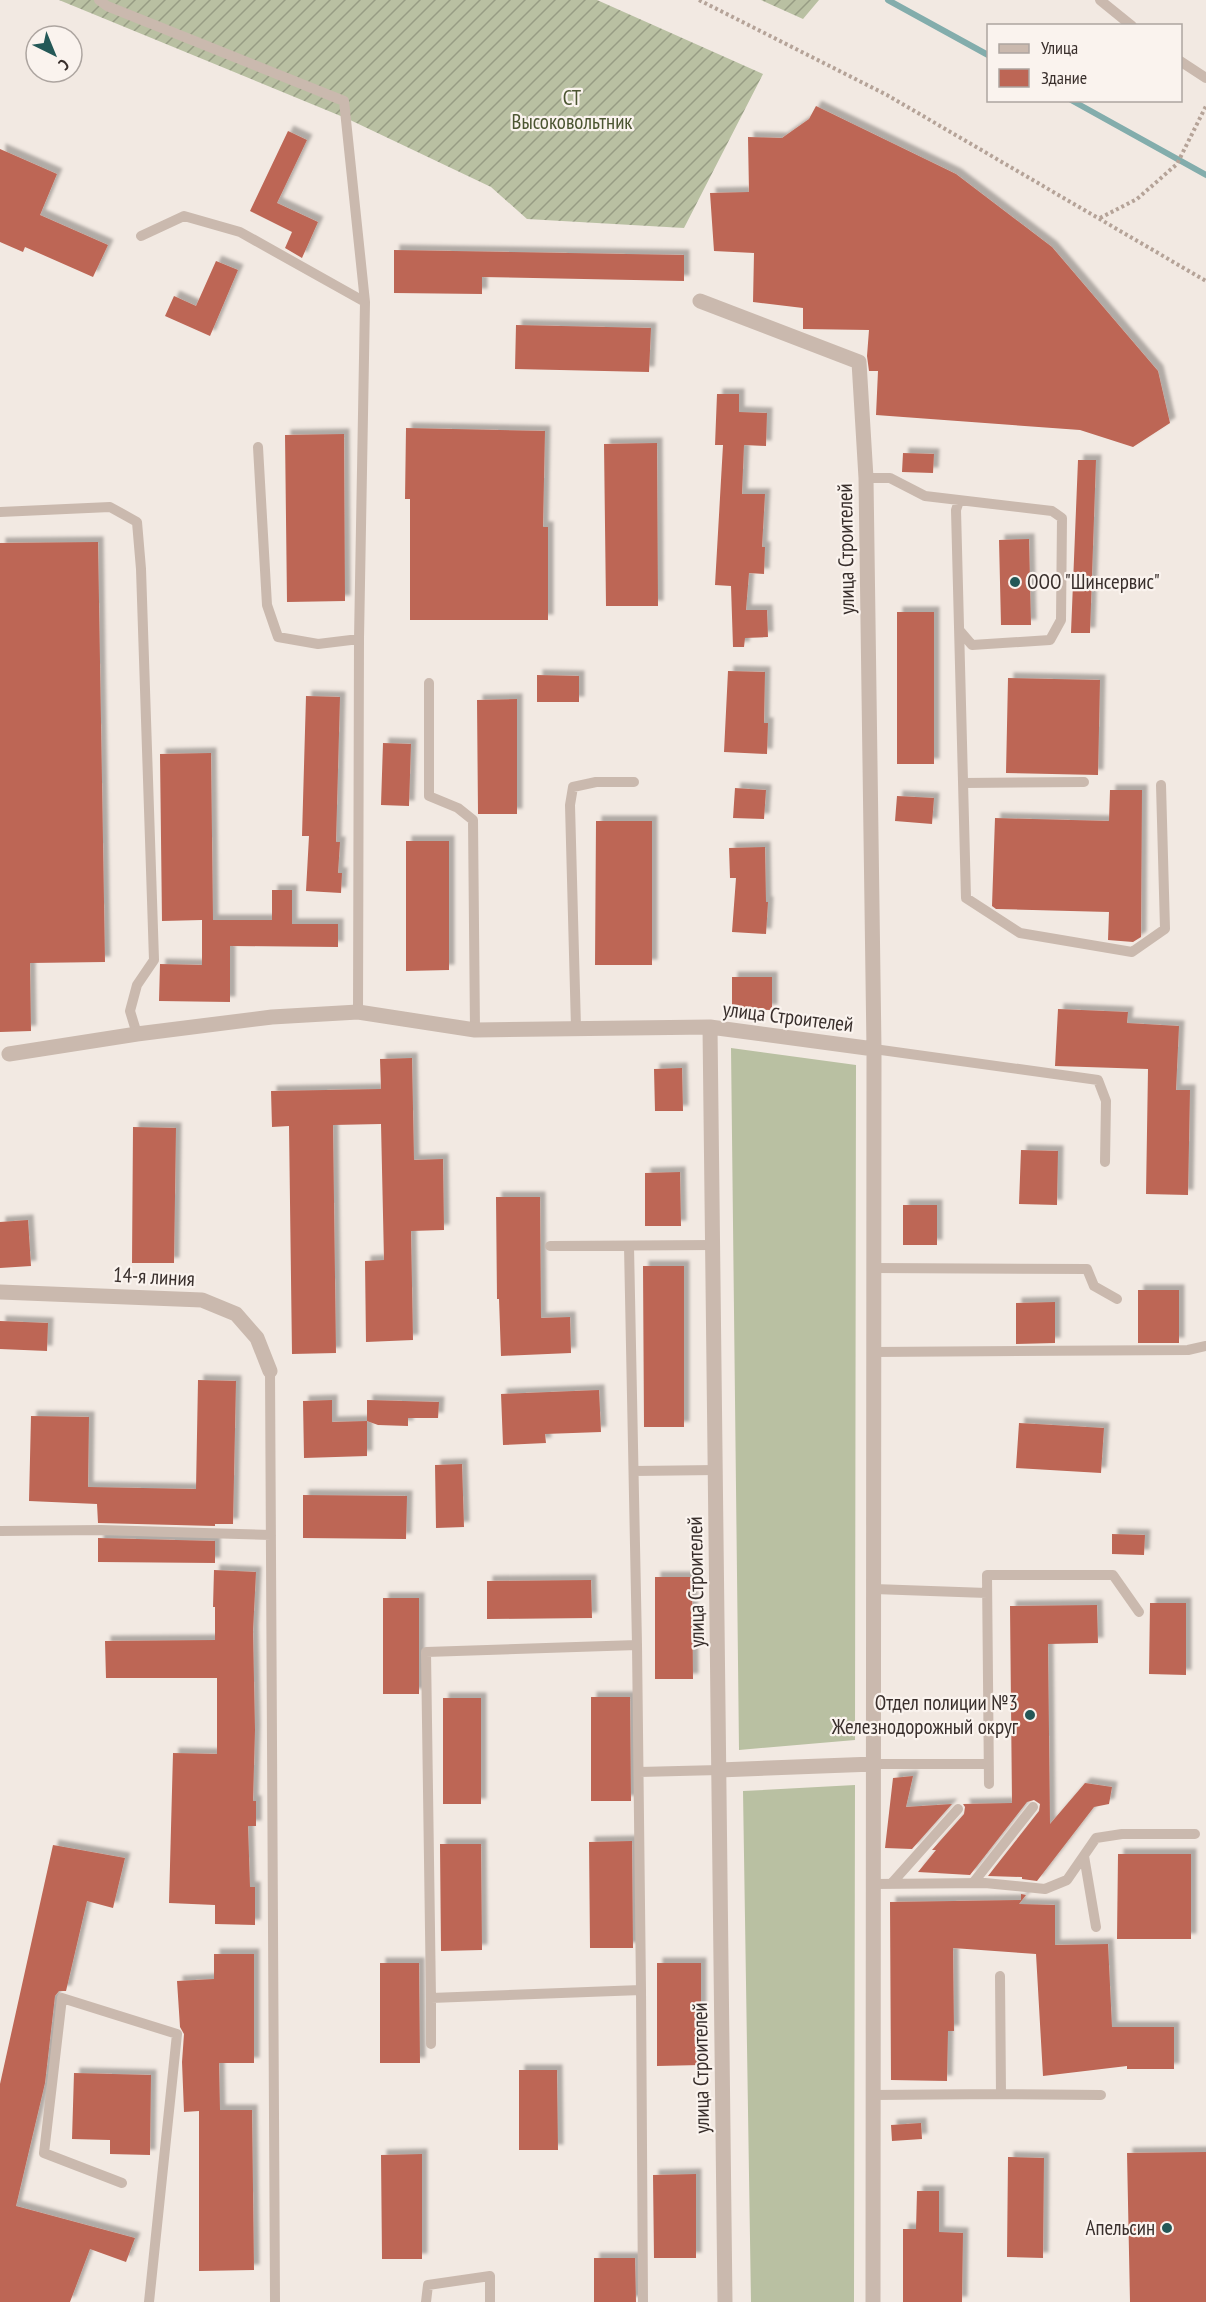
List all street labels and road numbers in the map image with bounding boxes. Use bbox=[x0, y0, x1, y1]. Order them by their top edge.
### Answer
street label: улица Строителей bbox=[831, 483, 860, 615]
street label: улица Строителей bbox=[721, 995, 855, 1038]
street label: 14-я линия bbox=[112, 1261, 196, 1292]
street label: улица Строителей bbox=[681, 1516, 710, 1648]
street label: улица Строителей bbox=[686, 2002, 715, 2134]

